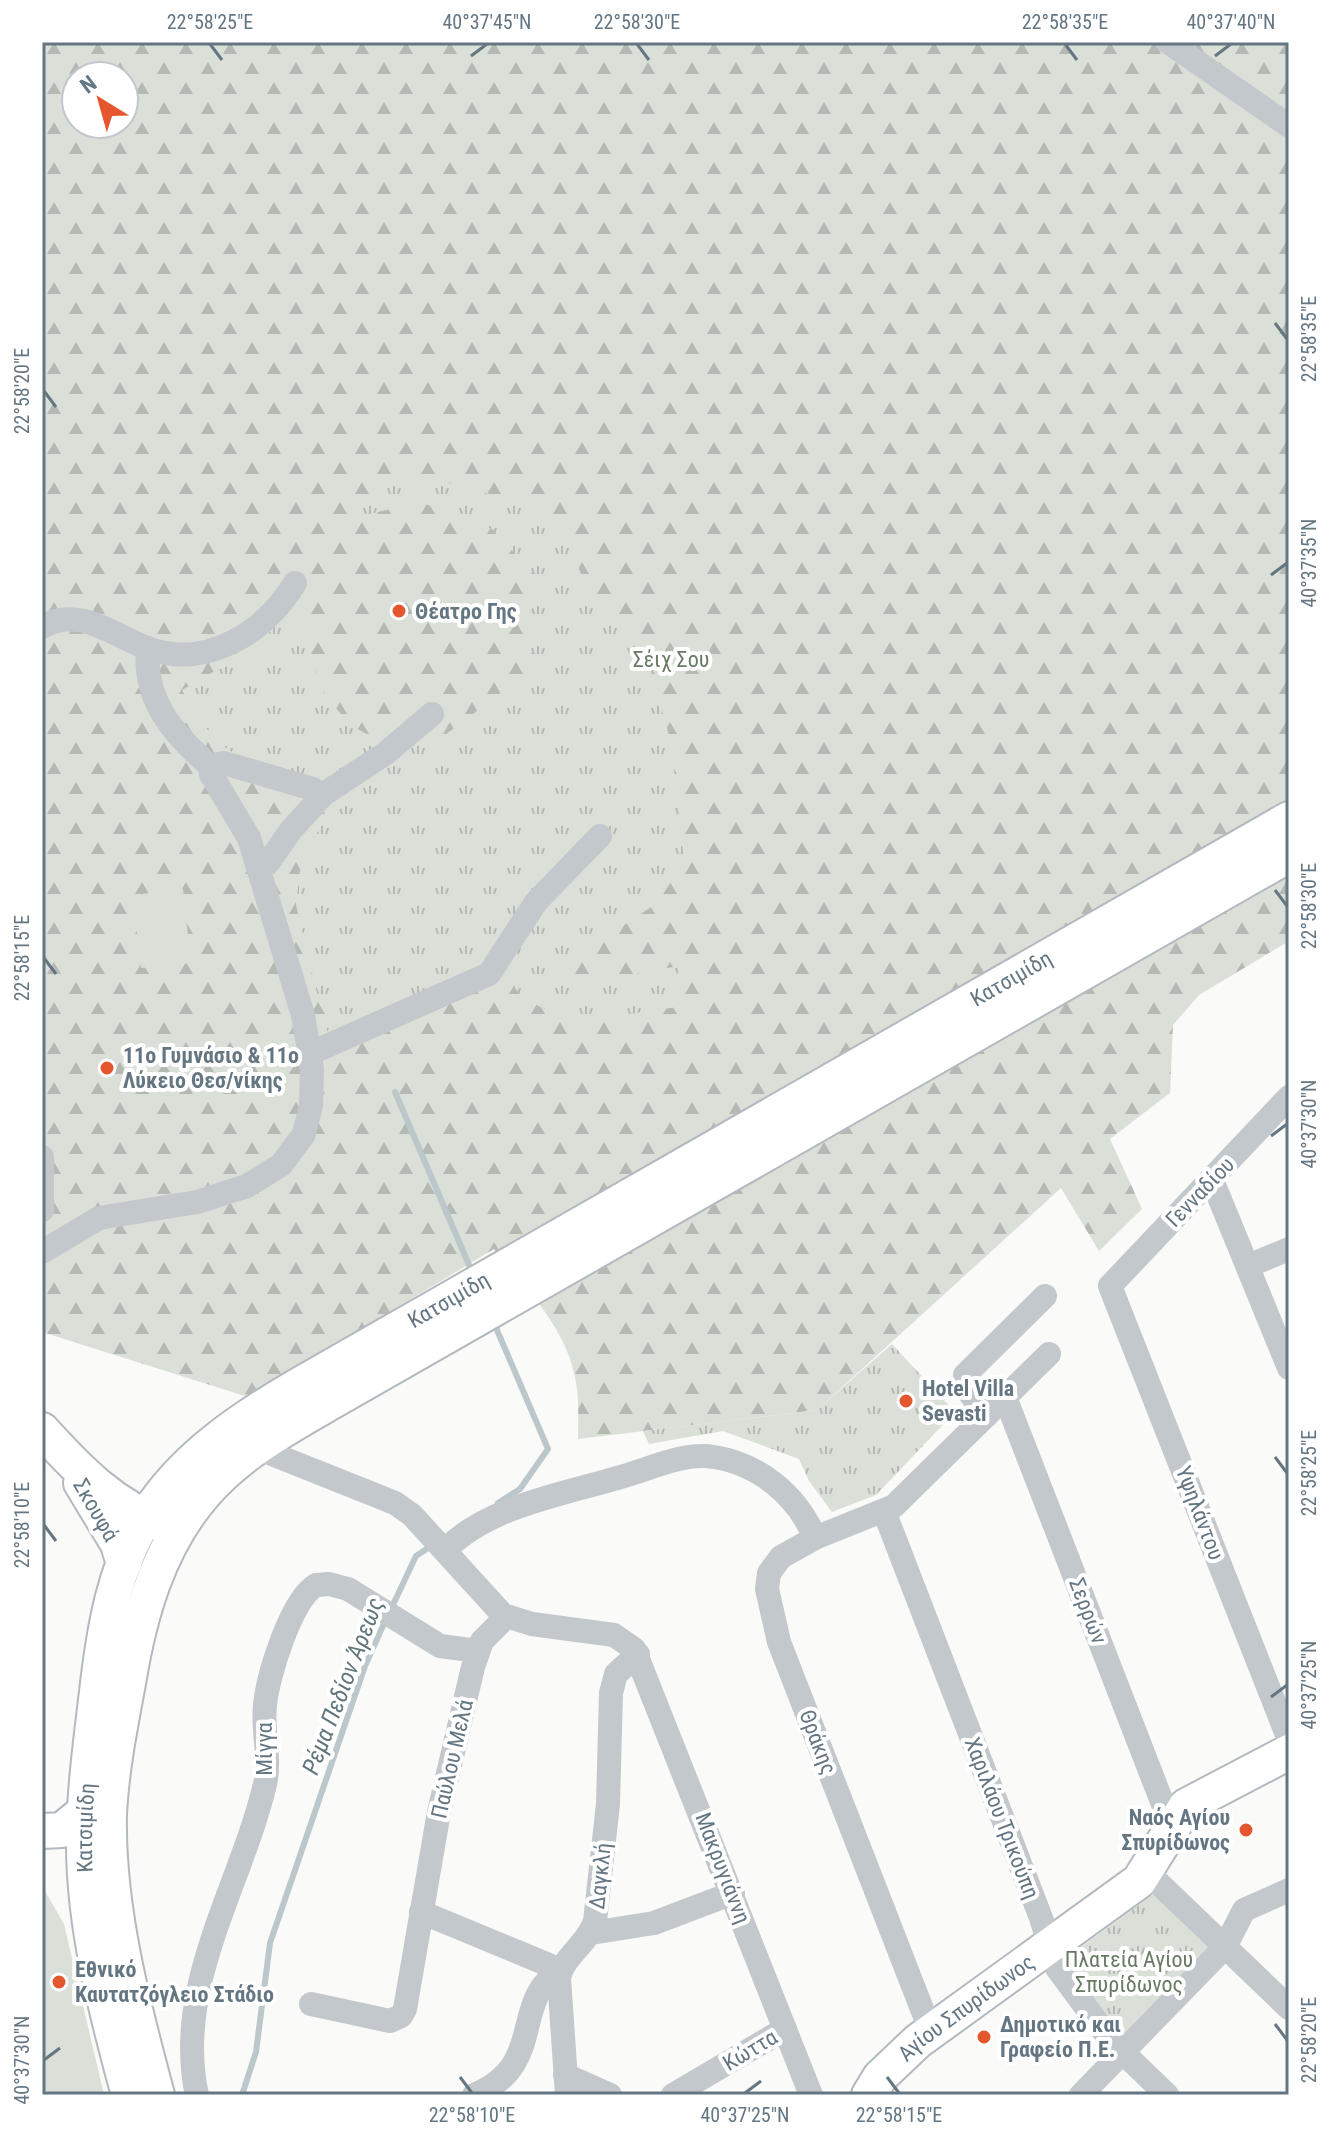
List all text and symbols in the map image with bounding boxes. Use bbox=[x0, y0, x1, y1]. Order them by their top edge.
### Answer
text: 22°58'25"E bbox=[167, 10, 253, 34]
text: 40°37'45"N bbox=[442, 10, 532, 34]
text: 22°58'30"E bbox=[594, 10, 680, 34]
text: 22°58'35"E bbox=[1022, 10, 1108, 34]
text: 40°37'40"N bbox=[1186, 10, 1276, 34]
north arrow bbox=[60, 60, 140, 140]
text: N bbox=[75, 70, 101, 98]
text: 22°58'35"E bbox=[1297, 296, 1321, 382]
text: 22°58'20"E bbox=[10, 348, 34, 434]
text: 40°37'35"N bbox=[1297, 518, 1321, 608]
place label: Θέατρο Γης bbox=[415, 599, 517, 624]
marker: Θέατρο Γης bbox=[390, 602, 408, 620]
park label: Σέιχ Σου bbox=[633, 647, 709, 672]
text: 22°58'30"E bbox=[1297, 863, 1321, 949]
text: 22°58'15"E bbox=[10, 915, 34, 1001]
street label: Κατσιμίδη bbox=[966, 945, 1056, 1011]
place label: 11ο Γυμνάσιο & 11ο Λύκειο Θεσ/νίκης bbox=[123, 1043, 299, 1093]
marker: 11ο Γυμνάσιο & 11ο Λύκειο Θεσ/νίκης bbox=[98, 1059, 116, 1077]
text: 40°37'30"N bbox=[1297, 1079, 1321, 1169]
street label: Γενναδίου bbox=[1161, 1152, 1239, 1232]
street label: Κατσιμίδη bbox=[403, 1267, 494, 1333]
place label: Hotel Villa Sevasti bbox=[922, 1376, 1014, 1426]
marker: Hotel Villa Sevasti bbox=[897, 1392, 915, 1410]
text: 22°58'25"E bbox=[1297, 1430, 1321, 1516]
street label: Υψηλάντου bbox=[1171, 1463, 1229, 1563]
street label: Σκουφά bbox=[68, 1474, 124, 1546]
text: 22°58'10"E bbox=[10, 1482, 34, 1568]
street label: Σερρών bbox=[1064, 1575, 1112, 1647]
water label: Ρέμα Πεδίον Άρεως bbox=[296, 1594, 390, 1778]
text: 40°37'25"N bbox=[1297, 1640, 1321, 1730]
street label: Παύλου Μελά bbox=[426, 1697, 478, 1821]
street label: Θράκης bbox=[794, 1706, 842, 1778]
street label: Μίγγα bbox=[252, 1722, 277, 1776]
street label: Χαριλάου Τρικούπη bbox=[960, 1734, 1044, 1902]
street label: Κατσιμίδη bbox=[71, 1782, 99, 1873]
place label: Ναός Αγίου Σπυρίδωνος bbox=[1121, 1805, 1230, 1855]
street label: Μακρυγιάννη bbox=[690, 1809, 756, 1927]
marker: Ναός Αγίου Σπυρίδωνος bbox=[1237, 1821, 1255, 1839]
street label: Δαγκλή bbox=[584, 1842, 616, 1910]
park label: Πλατεία Αγίου Σπυρίδωνος bbox=[1065, 1947, 1193, 1997]
street label: Αγίου Σπυρίδωνος bbox=[893, 1949, 1039, 2066]
place label: Εθνικό Καυτατζόγλειο Στάδιο bbox=[75, 1957, 274, 2007]
marker: Εθνικό Καυτατζόγλειο Στάδιο bbox=[50, 1973, 68, 1991]
text: 22°58'20"E bbox=[1297, 1997, 1321, 2083]
place label: Δημοτικό και Γραφείο Π.Ε. bbox=[1000, 2012, 1121, 2062]
text: 40°37'30"N bbox=[10, 2015, 34, 2105]
street label: Κώττα bbox=[718, 2024, 782, 2076]
marker: Δημοτικό και Γραφείο Π.Ε. bbox=[975, 2028, 993, 2046]
text: 22°58'10"E bbox=[429, 2103, 515, 2127]
text: 40°37'25"N bbox=[700, 2103, 790, 2127]
text: 22°58'15"E bbox=[856, 2103, 942, 2127]

